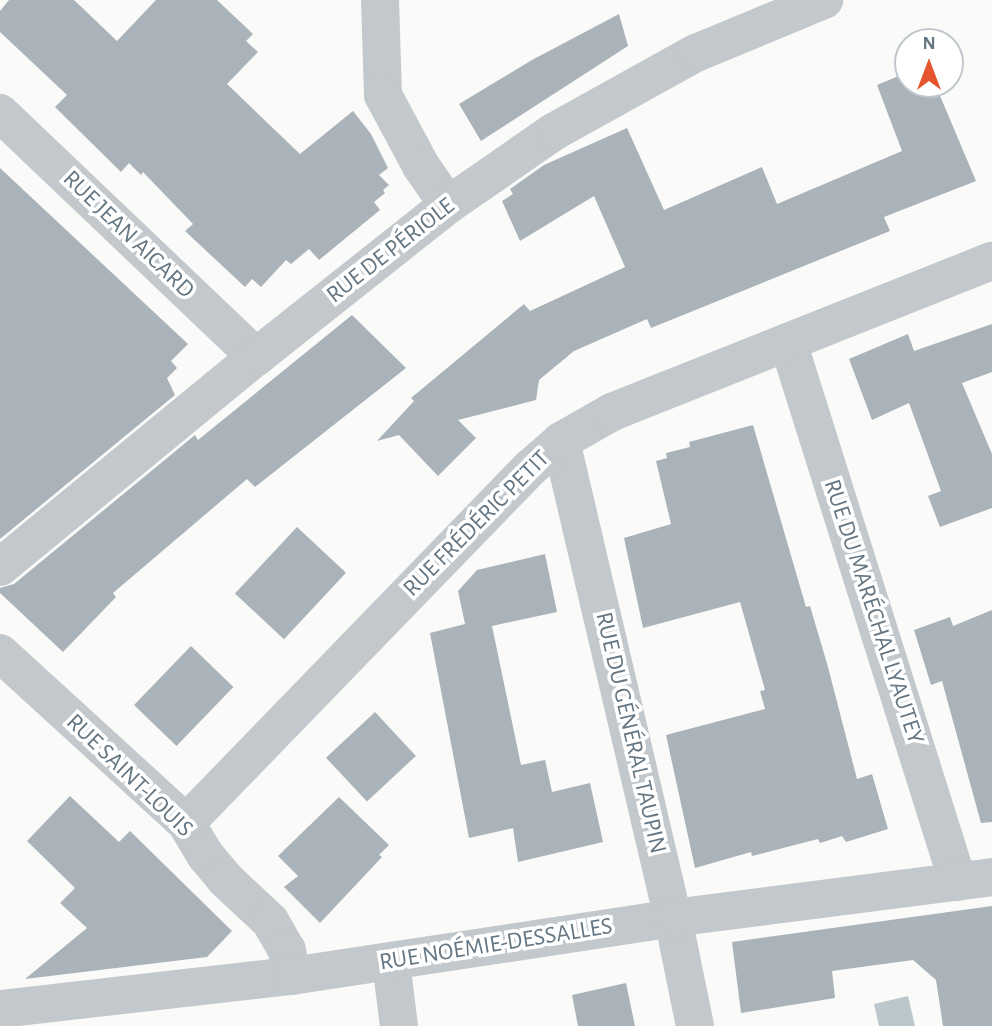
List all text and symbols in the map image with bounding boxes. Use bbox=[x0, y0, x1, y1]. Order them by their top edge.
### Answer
north arrow bbox=[894, 28, 964, 98]
text: N bbox=[922, 34, 936, 53]
street label: RUE JEAN AICARD bbox=[56, 165, 200, 305]
street label: RUE DE PÉRIOLE bbox=[321, 192, 461, 310]
street label: RUE FRÉDÉRIC PETIT bbox=[398, 445, 556, 603]
street label: RUE DU MARÉCHAL LYAUTEY bbox=[817, 476, 929, 748]
street label: RUE DU GÉNÉRAL TAUPIN bbox=[588, 609, 672, 857]
street label: RUE SAINT-LOUIS bbox=[60, 708, 198, 844]
street label: RUE NOÉMIE-DESSALLES bbox=[377, 912, 615, 978]

